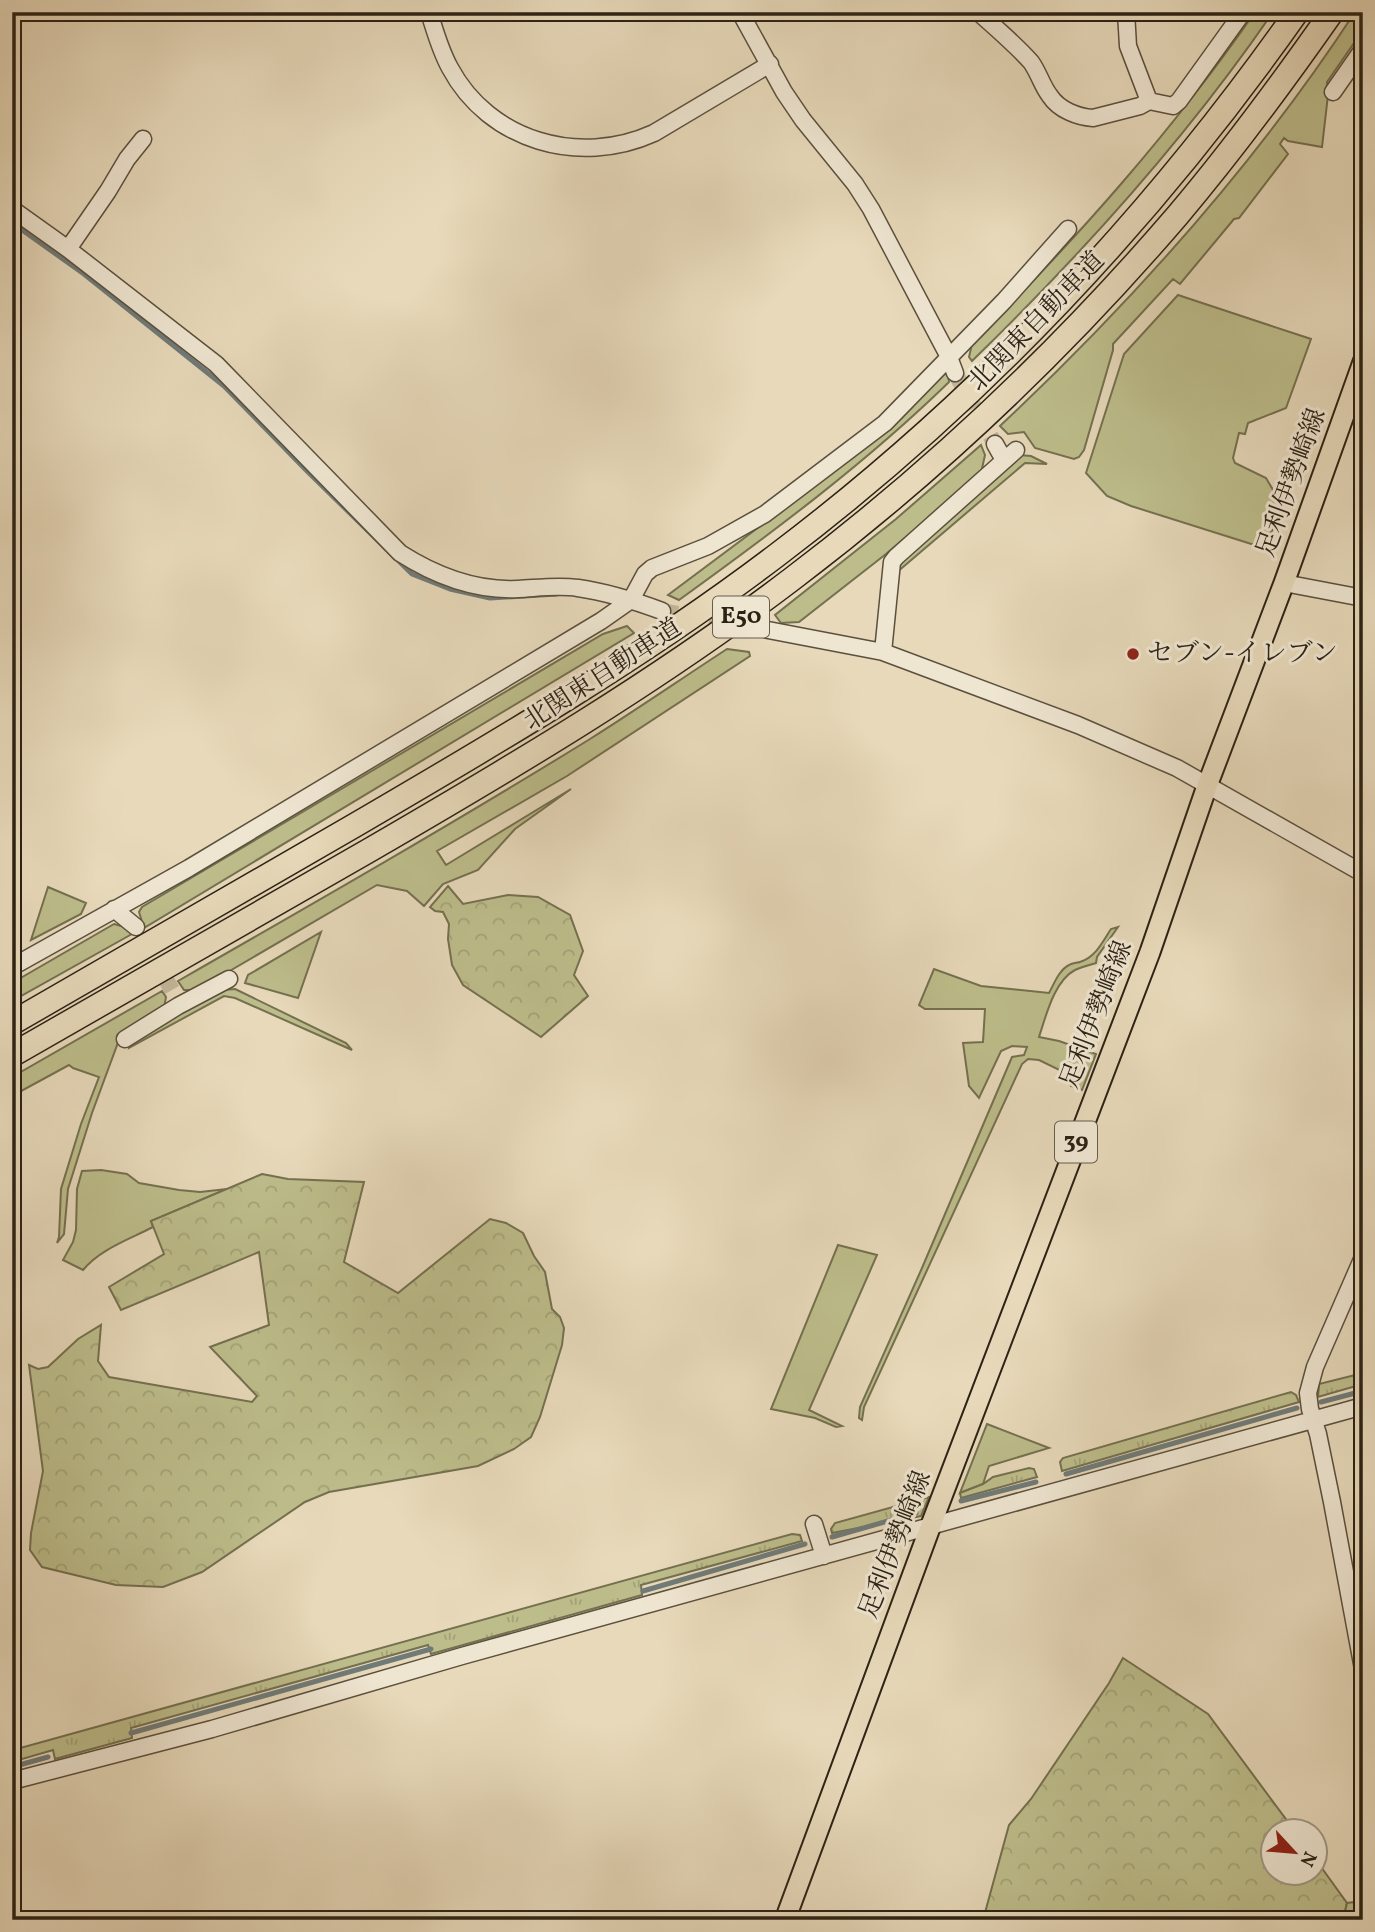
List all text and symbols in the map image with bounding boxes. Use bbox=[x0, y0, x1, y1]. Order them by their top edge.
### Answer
street label: 北関東自動車道 bbox=[961, 244, 1113, 400]
street label: 足利伊勢崎線 bbox=[1248, 404, 1336, 562]
road number: E50 bbox=[713, 596, 769, 638]
street label: 北関東自動車道 bbox=[517, 610, 689, 740]
place label: セブン-イレブン bbox=[1147, 636, 1338, 672]
marker: セブン-イレブン bbox=[1125, 646, 1141, 662]
street label: 足利伊勢崎線 bbox=[1052, 936, 1142, 1094]
road number: 39 bbox=[1055, 1122, 1097, 1162]
street label: 足利伊勢崎線 bbox=[851, 1466, 941, 1624]
north arrow bbox=[1260, 1816, 1330, 1886]
text: N bbox=[1293, 1847, 1322, 1871]

